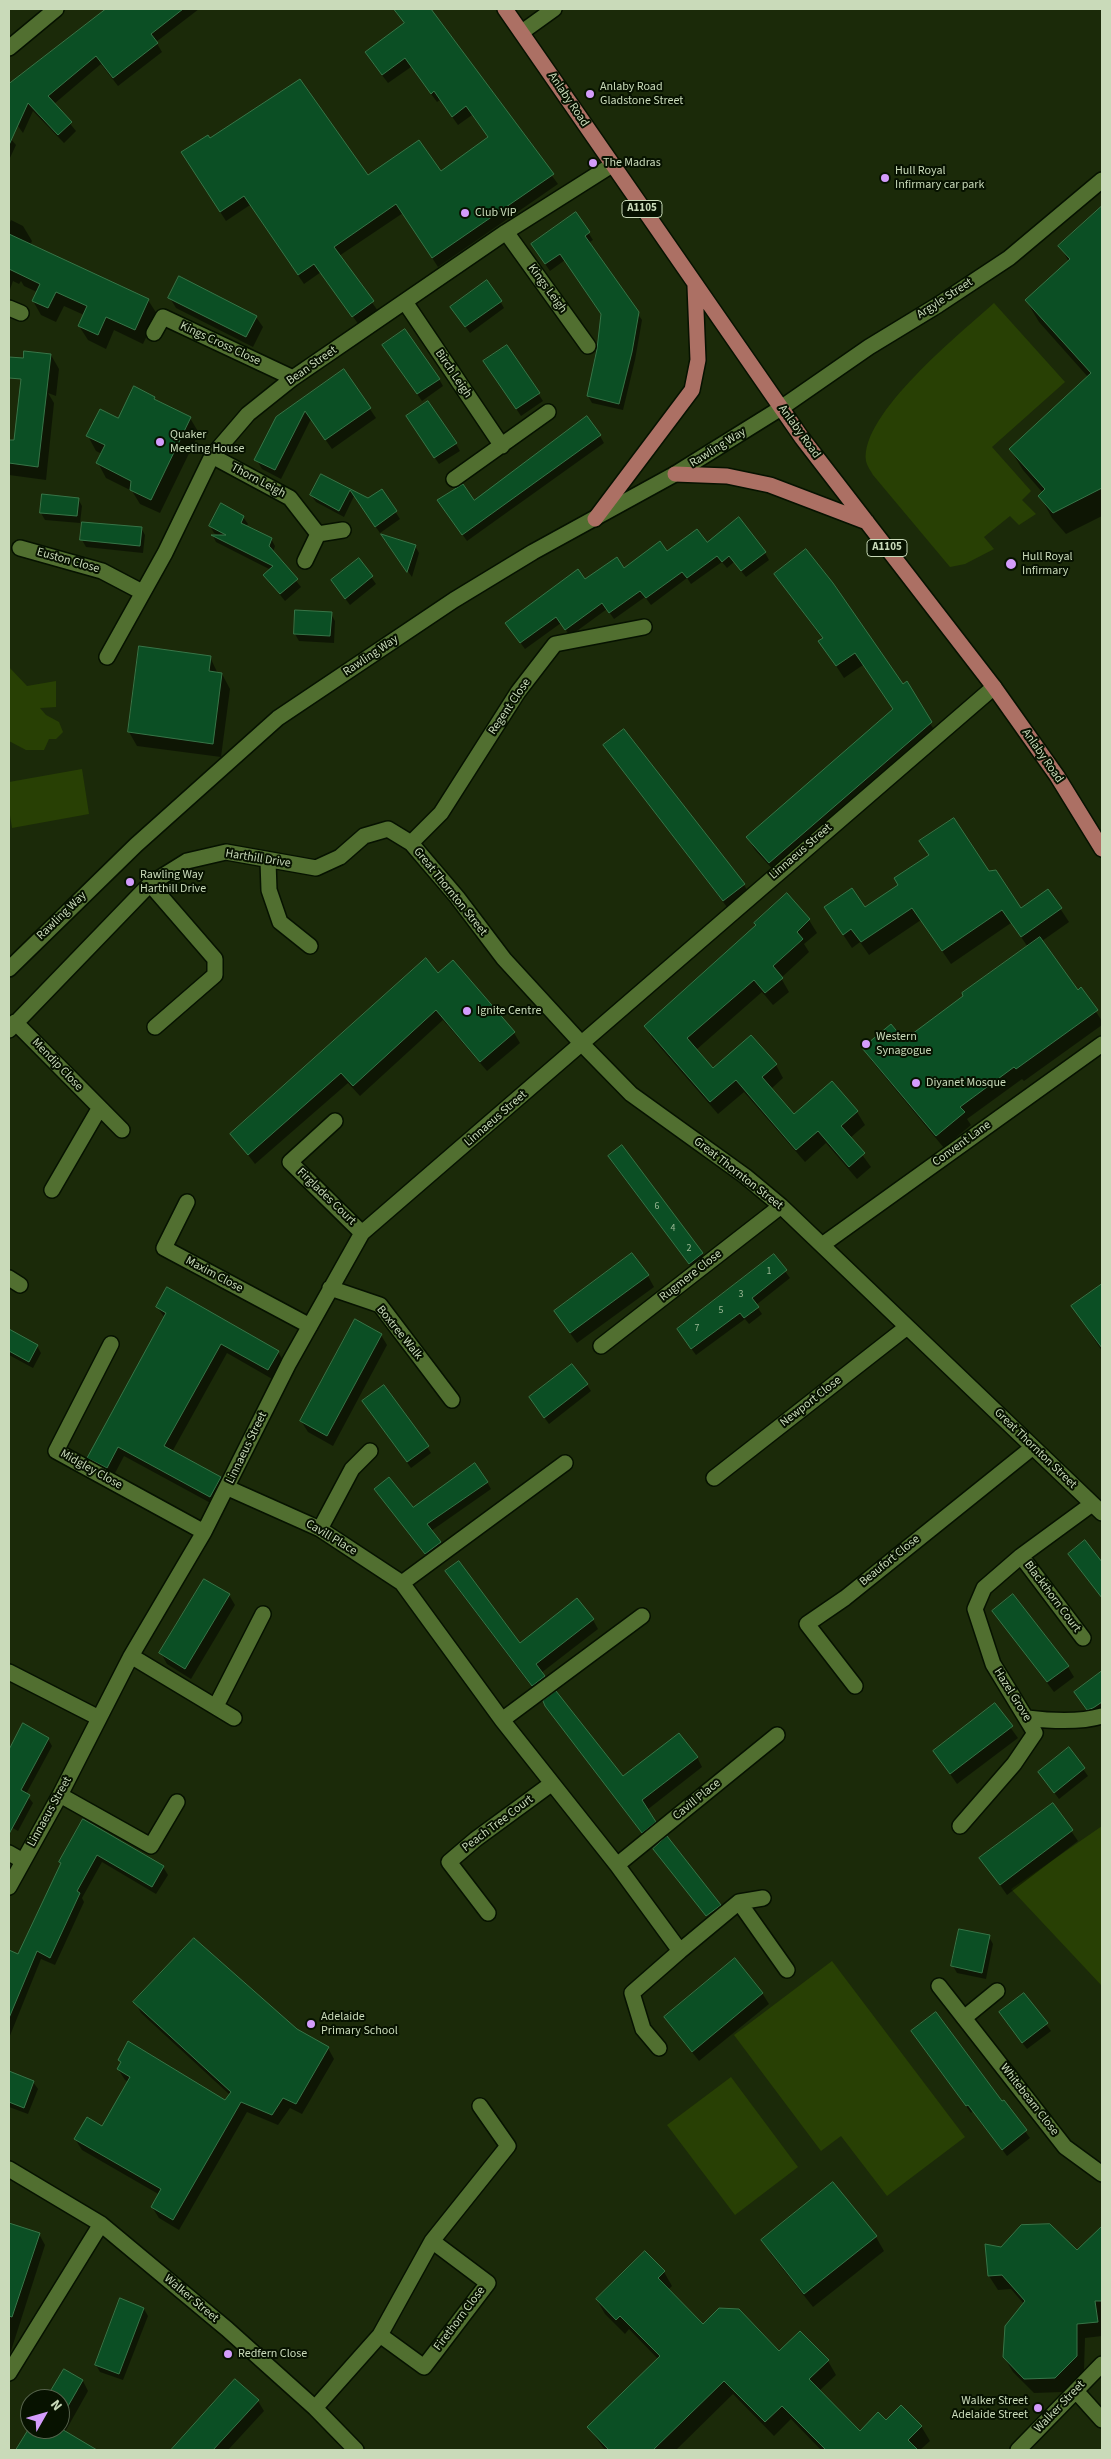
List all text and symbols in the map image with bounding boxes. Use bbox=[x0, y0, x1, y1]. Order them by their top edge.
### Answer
street label: Anlaby Road bbox=[545, 70, 591, 130]
place label: Anlaby Road Gladstone Street bbox=[600, 80, 683, 108]
marker: Anlaby Road Gladstone Street bbox=[584, 88, 596, 100]
place label: The Madras bbox=[603, 156, 661, 170]
marker: The Madras bbox=[587, 157, 599, 169]
place label: Hull Royal Infirmary car park bbox=[895, 164, 984, 192]
marker: Hull Royal Infirmary car park bbox=[879, 172, 891, 184]
road number: A1105 bbox=[622, 200, 662, 218]
place label: Club VIP bbox=[475, 206, 517, 220]
marker: Club VIP bbox=[459, 207, 471, 219]
street label: Kings Leigh bbox=[524, 262, 570, 316]
street label: Argyle Street bbox=[914, 276, 976, 322]
street label: Kings Cross Close bbox=[177, 319, 263, 369]
street label: Bean Street bbox=[284, 343, 340, 389]
street label: Birch Leigh bbox=[431, 347, 475, 401]
street label: Anlaby Road bbox=[775, 402, 823, 462]
street label: Rawling Way bbox=[687, 425, 749, 471]
place label: Quaker Meeting House bbox=[170, 428, 244, 456]
marker: Quaker Meeting House bbox=[154, 436, 166, 448]
street label: Thorn Leigh bbox=[228, 461, 288, 501]
road number: A1105 bbox=[867, 540, 907, 556]
street label: Euston Close bbox=[35, 545, 101, 577]
place label: Hull Royal Infirmary bbox=[1022, 550, 1073, 578]
marker: Hull Royal Infirmary bbox=[1004, 557, 1018, 571]
street label: Rawling Way bbox=[341, 632, 401, 680]
street label: Regent Close bbox=[486, 676, 534, 738]
street label: Anlaby Road bbox=[1018, 726, 1066, 786]
street label: Linnaeus Street bbox=[767, 821, 835, 883]
street label: Great Thornton Street bbox=[410, 845, 490, 939]
street label: Harthill Drive bbox=[224, 847, 292, 871]
place label: Rawling Way Harthill Drive bbox=[140, 868, 206, 896]
marker: Rawling Way Harthill Drive bbox=[124, 876, 136, 888]
street label: Rawling Way bbox=[34, 889, 90, 943]
place label: Ignite Centre bbox=[477, 1004, 541, 1018]
marker: Ignite Centre bbox=[461, 1005, 473, 1017]
place label: Western Synagogue bbox=[876, 1030, 932, 1058]
street label: Mendip Close bbox=[28, 1036, 86, 1094]
marker: Western Synagogue bbox=[860, 1038, 872, 1050]
place label: Diyanet Mosque bbox=[926, 1076, 1006, 1090]
marker: Diyanet Mosque bbox=[910, 1077, 922, 1089]
street label: Linnaeus Street bbox=[462, 1088, 530, 1150]
street label: Convent Lane bbox=[930, 1118, 994, 1170]
street label: Great Thornton Street bbox=[691, 1135, 785, 1213]
street label: Firglades Court bbox=[294, 1165, 358, 1229]
house number: 6 bbox=[655, 1201, 659, 1213]
house number: 4 bbox=[671, 1223, 675, 1235]
house number: 2 bbox=[687, 1243, 691, 1255]
street label: Rugmere Close bbox=[657, 1247, 725, 1305]
street label: Maxim Close bbox=[183, 1254, 245, 1296]
house number: 1 bbox=[767, 1266, 771, 1278]
house number: 3 bbox=[739, 1289, 743, 1301]
street label: Boxtree Walk bbox=[373, 1303, 425, 1363]
house number: 5 bbox=[719, 1305, 723, 1317]
house number: 7 bbox=[695, 1323, 699, 1335]
street label: Newport Close bbox=[778, 1374, 844, 1430]
street label: Great Thornton Street bbox=[991, 1406, 1079, 1492]
street label: Linnaeus Street bbox=[223, 1410, 271, 1486]
street label: Midgley Close bbox=[57, 1447, 125, 1493]
street label: Cavill Place bbox=[303, 1517, 359, 1559]
street label: Beaufort Close bbox=[857, 1532, 923, 1590]
street label: Blackthorn Court bbox=[1020, 1558, 1084, 1636]
street label: Hazel Grove bbox=[990, 1666, 1034, 1724]
street label: Linnaeus Street bbox=[25, 1774, 75, 1850]
street label: Cavill Place bbox=[670, 1776, 724, 1824]
street label: Peach Tree Court bbox=[460, 1793, 536, 1855]
place label: Adelaide Primary School bbox=[321, 2010, 398, 2038]
marker: Adelaide Primary School bbox=[305, 2018, 317, 2030]
street label: Whitebeam Close bbox=[997, 2061, 1061, 2139]
street label: Walker Street bbox=[161, 2272, 221, 2326]
street label: Firethorn Close bbox=[431, 2284, 489, 2354]
place label: Redfern Close bbox=[238, 2347, 307, 2361]
marker: Redfern Close bbox=[222, 2348, 234, 2360]
street label: Walker Street bbox=[1032, 2378, 1088, 2436]
north arrow bbox=[20, 2389, 70, 2439]
place label: Walker Street Adelaide Street bbox=[952, 2394, 1028, 2422]
text: N bbox=[45, 2396, 67, 2415]
marker: Walker Street Adelaide Street bbox=[1032, 2402, 1044, 2414]

